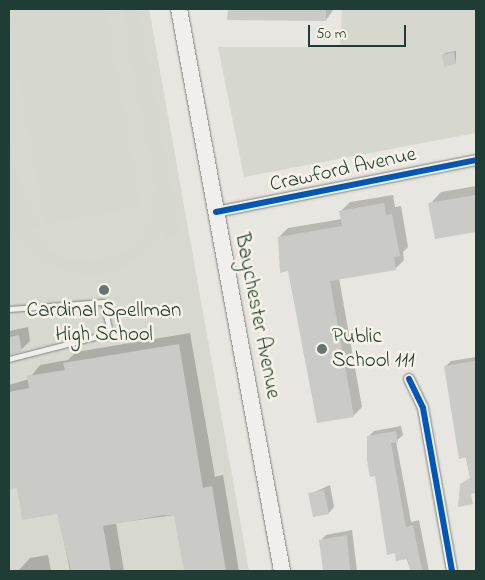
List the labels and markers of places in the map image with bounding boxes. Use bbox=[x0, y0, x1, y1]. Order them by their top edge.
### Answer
marker: Cardinal Spellman High School bbox=[98, 284, 110, 296]
place label: Cardinal Spellman High School bbox=[27, 298, 181, 348]
place label: Public School 111 bbox=[332, 324, 415, 374]
marker: Public School 111 bbox=[316, 343, 328, 355]

